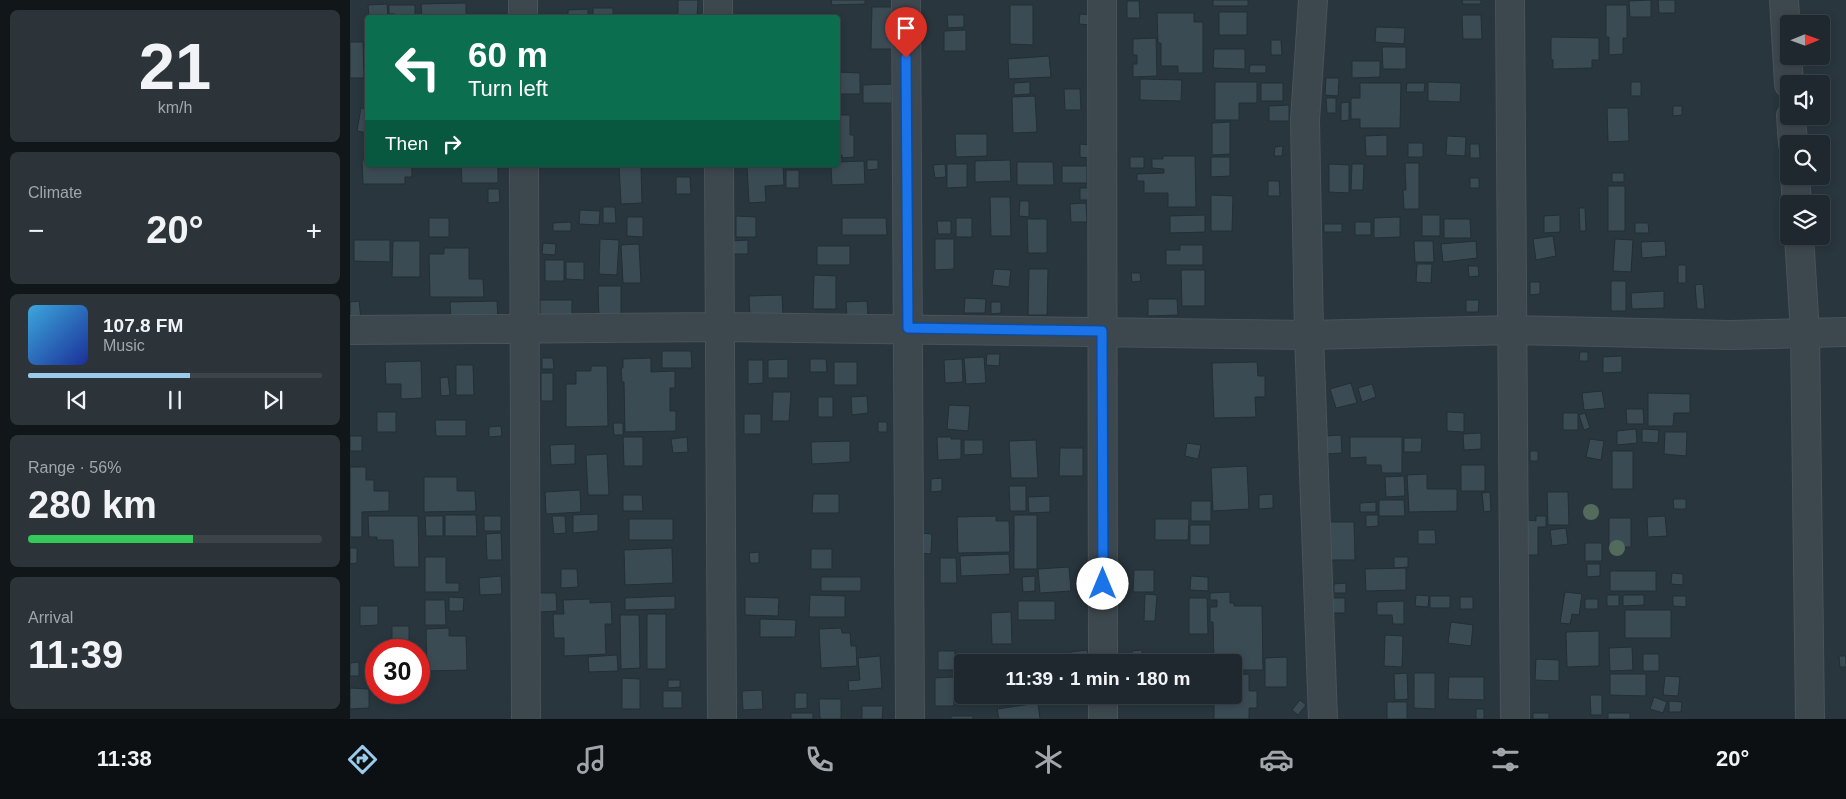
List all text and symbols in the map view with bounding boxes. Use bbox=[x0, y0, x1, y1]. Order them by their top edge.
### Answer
pin bbox=[885, 7, 927, 58]
icon: arrive bbox=[892, 14, 920, 42]
north arrow bbox=[1780, 15, 1830, 65]
map controls bbox=[1780, 15, 1830, 245]
text: 21 bbox=[139, 30, 211, 103]
icon: left bbox=[385, 35, 450, 100]
text: 60 m bbox=[468, 35, 548, 74]
button: sound bbox=[1780, 75, 1830, 125]
text: Turn left bbox=[468, 76, 548, 101]
text: km/h bbox=[158, 99, 192, 116]
icon: right bbox=[438, 130, 466, 158]
text: Then bbox=[385, 133, 428, 154]
button: search bbox=[1780, 135, 1830, 185]
text: Climate bbox=[28, 184, 82, 201]
button: layers bbox=[1780, 195, 1830, 245]
text: 20° bbox=[146, 209, 204, 251]
text: − bbox=[28, 215, 44, 246]
text: + bbox=[306, 215, 322, 246]
text: 107.8 FM bbox=[103, 315, 183, 336]
text: Music bbox=[103, 337, 145, 354]
icon: previous bbox=[63, 386, 91, 414]
icon: pause bbox=[161, 386, 189, 414]
icon: next bbox=[259, 386, 287, 414]
text: Range · 56% bbox=[28, 459, 121, 476]
text: 280 km bbox=[28, 484, 157, 526]
position arrow bbox=[1076, 557, 1128, 609]
text: Arrival bbox=[28, 609, 73, 626]
text: 11:39 bbox=[28, 634, 123, 676]
speed limit sign: 30 bbox=[365, 639, 430, 704]
text: 11:39 · 1 min · 180 m bbox=[1006, 668, 1190, 689]
icon: directions bbox=[345, 742, 380, 777]
icon: music bbox=[574, 742, 609, 777]
icon: phone bbox=[802, 742, 837, 777]
icon: climate bbox=[1031, 742, 1066, 777]
icon: car bbox=[1259, 742, 1294, 777]
icon: filters bbox=[1488, 742, 1523, 777]
text: 11:38 bbox=[97, 746, 152, 771]
text: 20° bbox=[1716, 746, 1749, 771]

